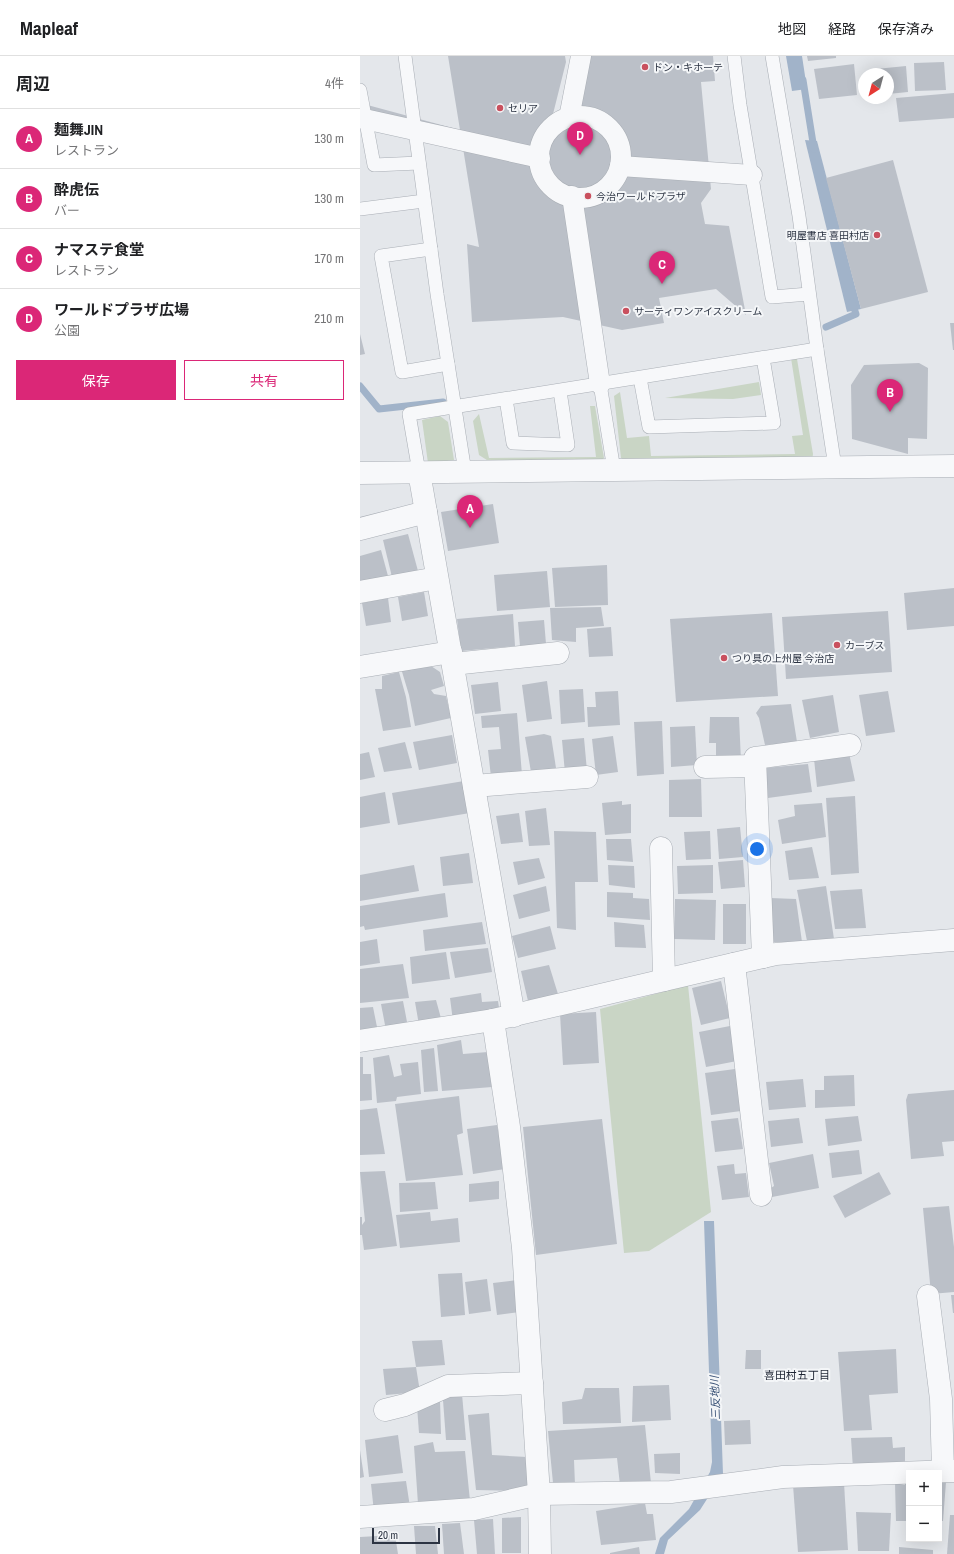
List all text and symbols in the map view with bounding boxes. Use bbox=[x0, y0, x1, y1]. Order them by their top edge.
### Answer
text: Mapleaf bbox=[20, 15, 78, 41]
text: 地図 bbox=[778, 20, 806, 38]
text: 経路 bbox=[828, 20, 856, 38]
text: 保存済み bbox=[878, 20, 934, 38]
place label: ドン・キホーテ bbox=[653, 61, 723, 74]
marker: ドン・キホーテ bbox=[640, 62, 650, 72]
north arrow bbox=[858, 68, 894, 104]
text: 周辺 bbox=[16, 72, 50, 95]
text: 4件 bbox=[325, 75, 344, 92]
place label: セリア bbox=[508, 102, 538, 115]
marker: セリア bbox=[495, 103, 505, 113]
text: 麺舞JIN bbox=[54, 119, 103, 140]
pin: D bbox=[567, 122, 593, 155]
text: A bbox=[25, 130, 33, 147]
text: 130 m bbox=[314, 130, 344, 147]
text: レストラン bbox=[54, 142, 119, 159]
text: 酔虎伝 bbox=[54, 179, 99, 200]
text: B bbox=[25, 190, 33, 207]
text: 130 m bbox=[314, 190, 344, 207]
place label: 今治ワールドプラザ bbox=[596, 190, 686, 203]
marker: 今治ワールドプラザ bbox=[583, 191, 593, 201]
text: バー bbox=[54, 202, 80, 219]
place label: 明屋書店 喜田村店 bbox=[787, 229, 869, 242]
marker: 明屋書店 喜田村店 bbox=[872, 230, 882, 240]
text: ナマステ食堂 bbox=[54, 239, 144, 260]
text: C bbox=[25, 250, 33, 267]
text: 170 m bbox=[314, 250, 344, 267]
pin: C bbox=[649, 251, 675, 284]
text: レストラン bbox=[54, 262, 119, 279]
text: ワールドプラザ広場 bbox=[54, 299, 189, 320]
place label: サーティワンアイスクリーム bbox=[634, 305, 762, 318]
marker: サーティワンアイスクリーム bbox=[621, 306, 631, 316]
text: D bbox=[25, 310, 33, 327]
text: 210 m bbox=[314, 310, 344, 327]
text: 公園 bbox=[54, 322, 80, 339]
button: 保存 bbox=[16, 360, 176, 400]
button: 共有 bbox=[184, 360, 344, 400]
pin: B bbox=[877, 379, 903, 412]
pin: A bbox=[457, 495, 483, 528]
place label: カーブス bbox=[845, 639, 884, 652]
marker: カーブス bbox=[832, 640, 842, 650]
place label: つり具の上州屋 今治店 bbox=[732, 652, 834, 665]
marker: つり具の上州屋 今治店 bbox=[719, 653, 729, 663]
your location bbox=[747, 839, 767, 859]
district label: 喜田村五丁目 bbox=[764, 1368, 830, 1382]
water label: 三反地川 bbox=[707, 1375, 723, 1420]
map controls bbox=[906, 1470, 942, 1542]
button: + bbox=[906, 1470, 942, 1506]
button: − bbox=[906, 1506, 942, 1542]
scale bar bbox=[372, 1526, 440, 1545]
text: 20 m bbox=[378, 1528, 398, 1542]

